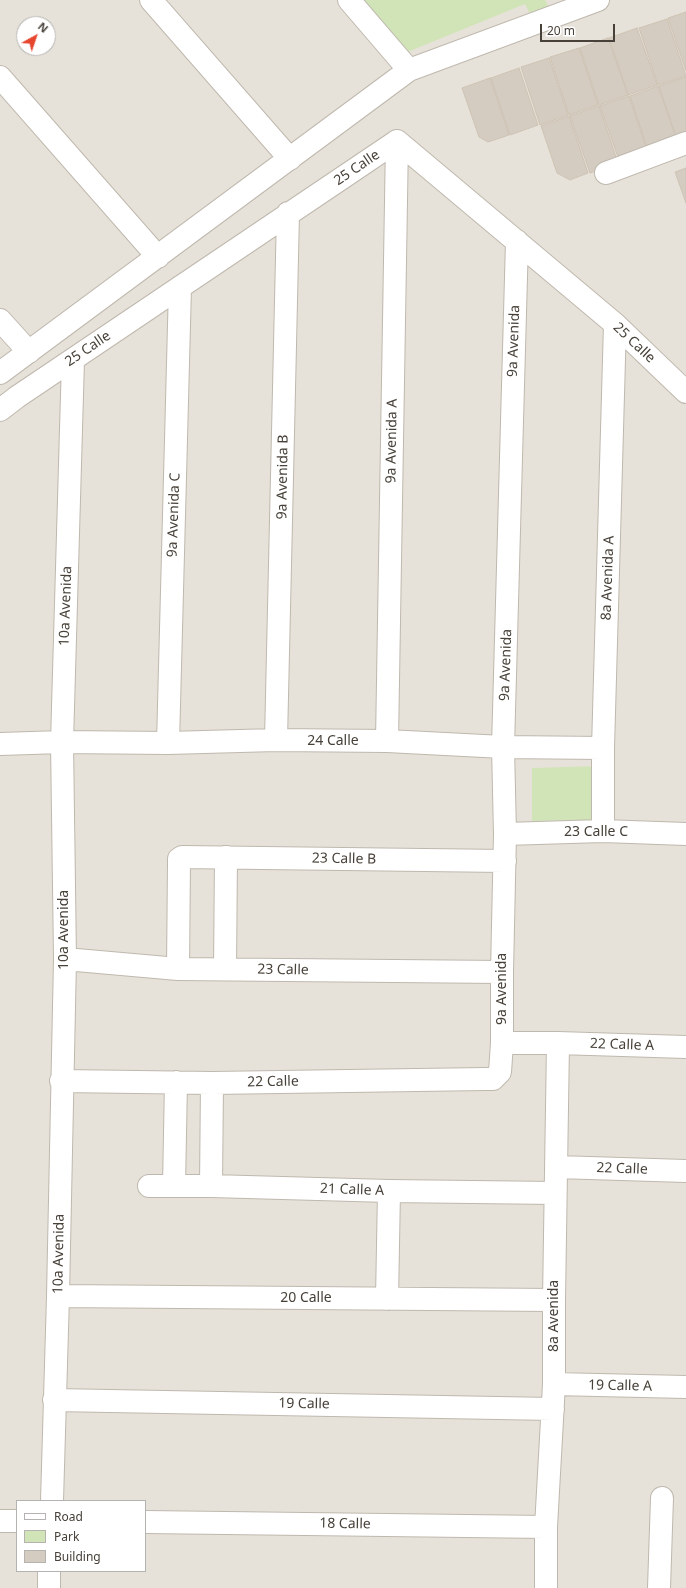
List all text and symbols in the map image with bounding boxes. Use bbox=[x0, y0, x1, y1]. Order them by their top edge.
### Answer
north arrow bbox=[16, 16, 56, 56]
scale bar bbox=[542, 16, 617, 42]
text: N bbox=[35, 19, 52, 36]
text: 20 m bbox=[547, 22, 575, 39]
street label: 25 Calle bbox=[331, 147, 383, 189]
street label: 9a Avenida bbox=[504, 305, 524, 377]
street label: 25 Calle bbox=[609, 319, 659, 367]
street label: 25 Calle bbox=[62, 328, 114, 370]
street label: 9a Avenida A bbox=[383, 398, 401, 484]
street label: 9a Avenida B bbox=[274, 434, 292, 520]
street label: 9a Avenida C bbox=[164, 472, 184, 558]
street label: 8a Avenida A bbox=[598, 535, 618, 621]
street label: 10a Avenida bbox=[56, 566, 76, 646]
street label: 9a Avenida bbox=[496, 629, 516, 701]
street label: 24 Calle bbox=[307, 733, 359, 749]
street label: 23 Calle C bbox=[564, 824, 628, 840]
street label: 23 Calle B bbox=[312, 850, 376, 868]
street label: 10a Avenida bbox=[56, 890, 72, 970]
street label: 9a Avenida bbox=[494, 953, 510, 1025]
street label: 23 Calle bbox=[257, 961, 309, 979]
street label: 22 Calle A bbox=[590, 1035, 654, 1055]
street label: 22 Calle bbox=[247, 1073, 299, 1091]
street label: 22 Calle bbox=[596, 1160, 648, 1178]
street label: 21 Calle A bbox=[320, 1180, 384, 1200]
street label: 10a Avenida bbox=[50, 1214, 68, 1294]
street label: 8a Avenida bbox=[546, 1280, 562, 1352]
street label: 20 Calle bbox=[280, 1290, 332, 1306]
street label: 19 Calle A bbox=[588, 1377, 652, 1395]
street label: 19 Calle bbox=[278, 1395, 330, 1413]
legend bbox=[16, 1500, 146, 1572]
text: Road bbox=[54, 1508, 83, 1525]
street label: 18 Calle bbox=[319, 1515, 371, 1533]
text: Park bbox=[54, 1528, 79, 1545]
text: Building bbox=[54, 1548, 101, 1565]

